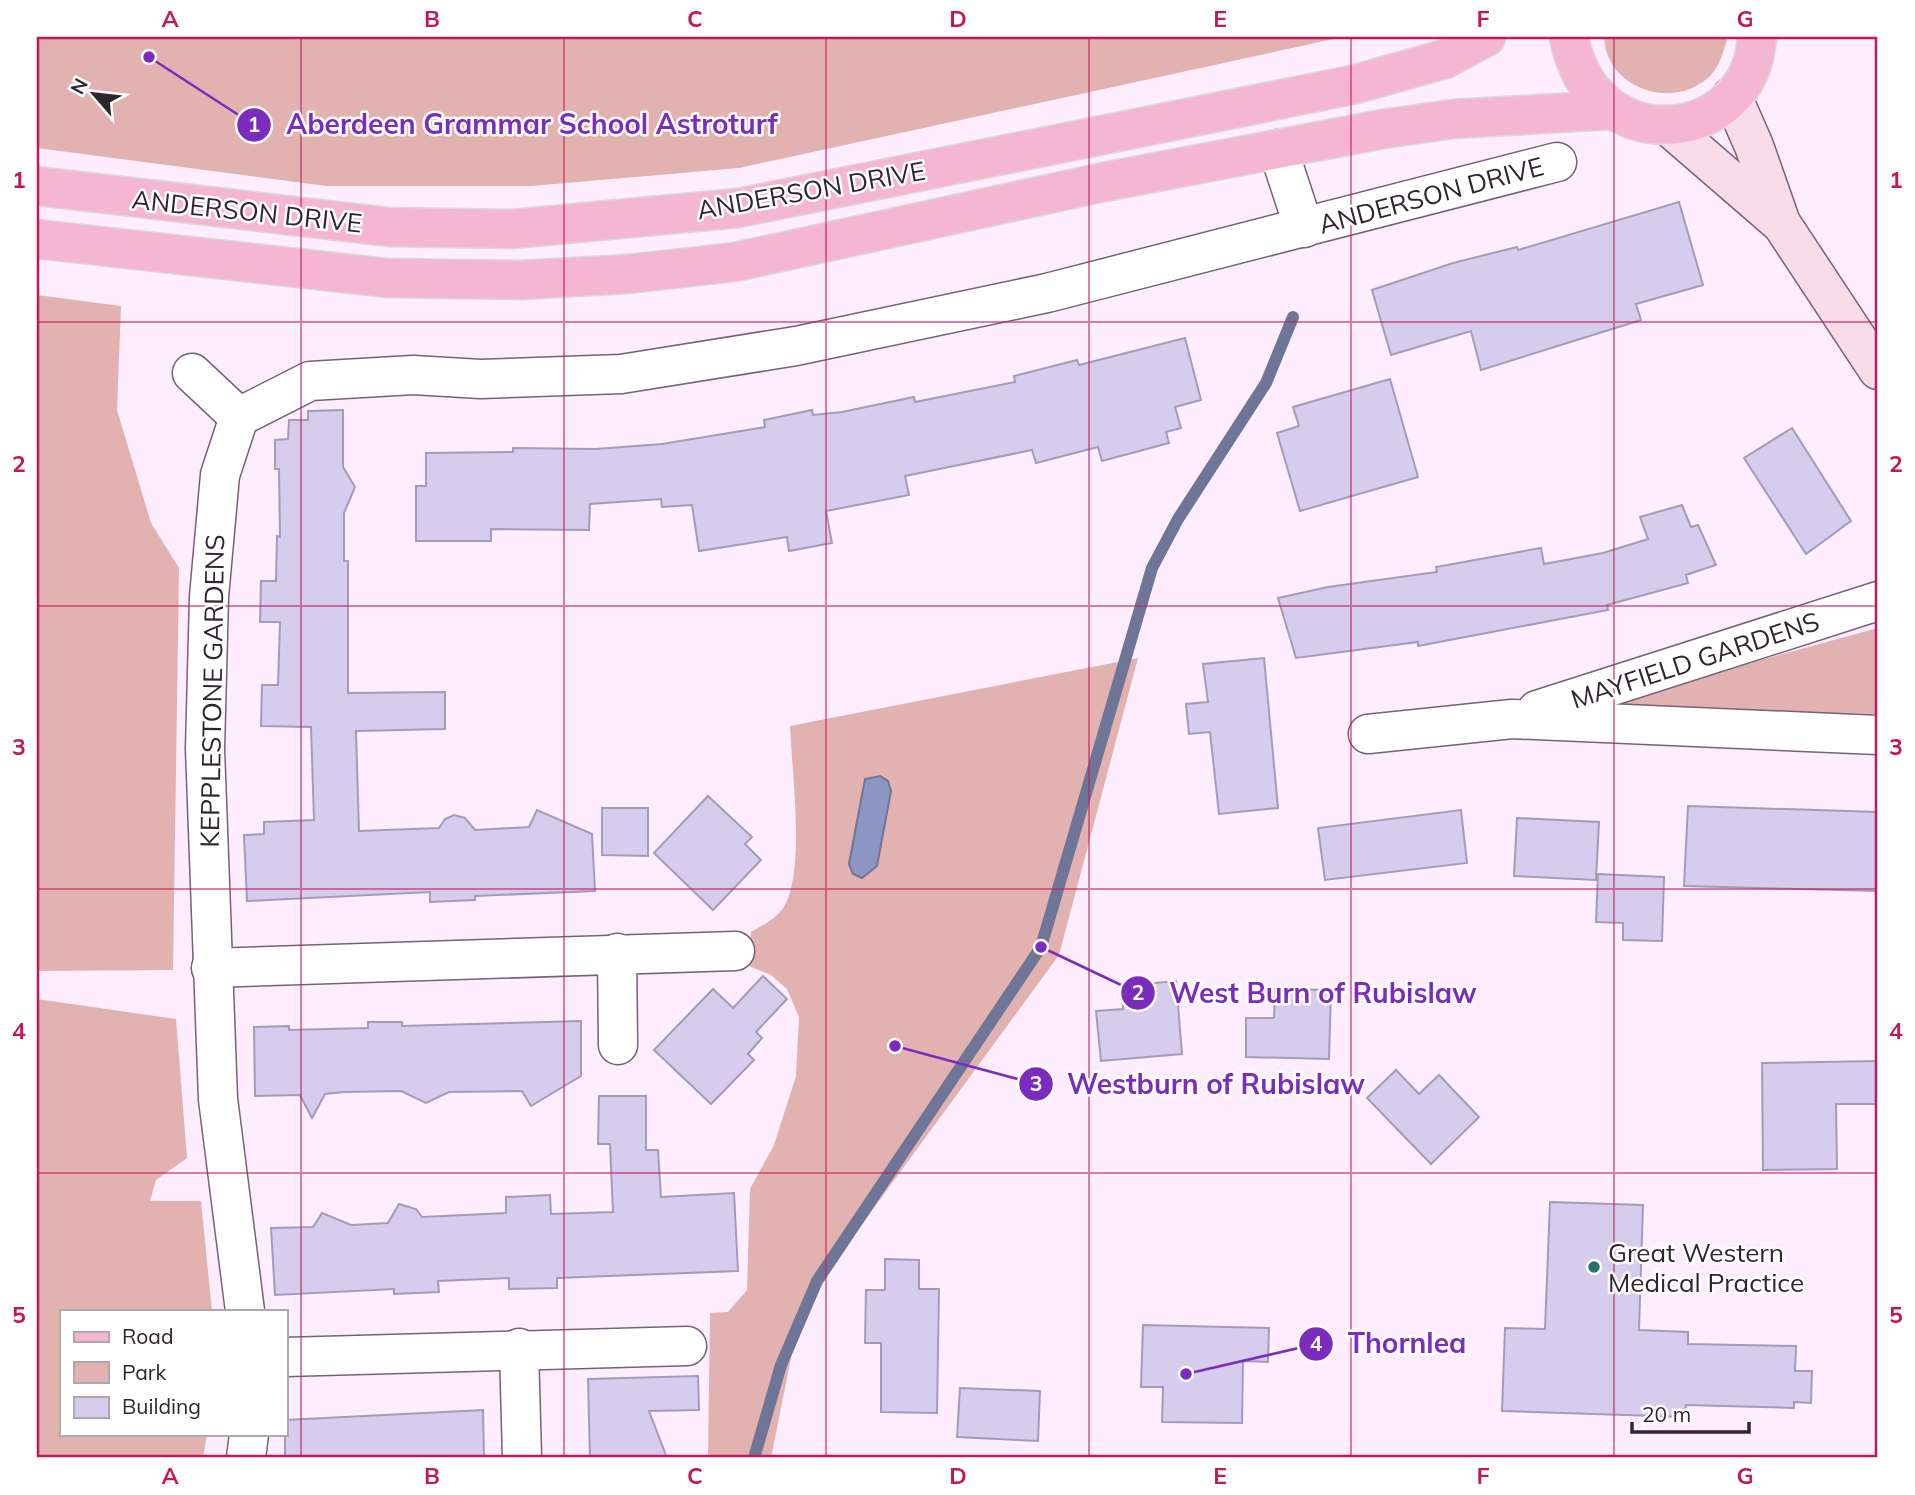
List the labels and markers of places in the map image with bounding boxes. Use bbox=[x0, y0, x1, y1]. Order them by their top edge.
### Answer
callout: Aberdeen Grammar School Astroturf bbox=[237, 100, 791, 149]
callout: West Burn of Rubislaw bbox=[1121, 968, 1491, 1017]
callout: Westburn of Rubislaw bbox=[1019, 1060, 1379, 1109]
place label: Great Western Medical Practice bbox=[1608, 1236, 1804, 1299]
marker: Great Western Medical Practice bbox=[1586, 1259, 1602, 1275]
callout: Thornlea bbox=[1299, 1319, 1480, 1368]

